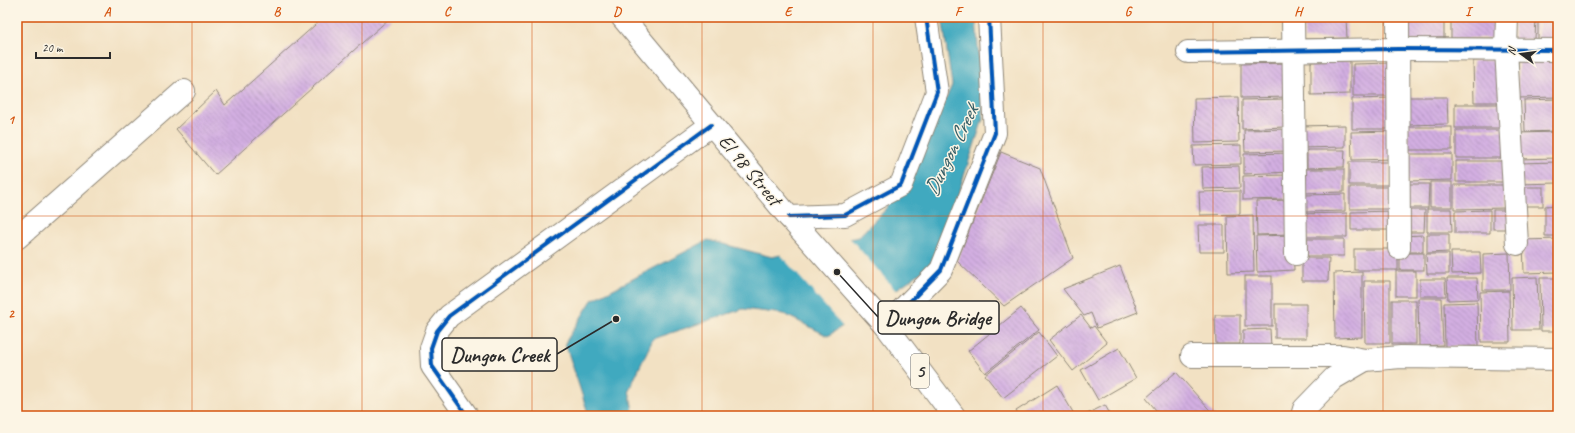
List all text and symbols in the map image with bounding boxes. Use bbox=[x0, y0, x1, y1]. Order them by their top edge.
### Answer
text: A bbox=[104, 4, 112, 20]
text: B bbox=[274, 4, 282, 20]
text: C bbox=[444, 4, 452, 20]
text: D bbox=[613, 4, 622, 20]
text: E bbox=[785, 4, 794, 20]
text: F bbox=[955, 4, 964, 20]
text: G bbox=[1125, 4, 1133, 20]
text: H bbox=[1294, 4, 1304, 20]
text: I bbox=[1465, 4, 1474, 20]
scale bar bbox=[36, 34, 110, 60]
north arrow bbox=[1501, 34, 1541, 74]
text: 20 m bbox=[42, 40, 64, 56]
text: N bbox=[1504, 44, 1519, 57]
water label: Dungon Creek bbox=[918, 97, 986, 200]
text: 1 bbox=[8, 112, 16, 128]
street label: El 98 Street bbox=[713, 129, 789, 213]
callout: Dungon Bridge bbox=[878, 301, 999, 334]
text: Dungon Bridge bbox=[885, 305, 993, 331]
text: 2 bbox=[8, 306, 15, 322]
callout: Dungon Creek bbox=[442, 338, 557, 371]
text: Dungon Creek bbox=[450, 342, 552, 368]
road number: 5 bbox=[911, 354, 929, 388]

